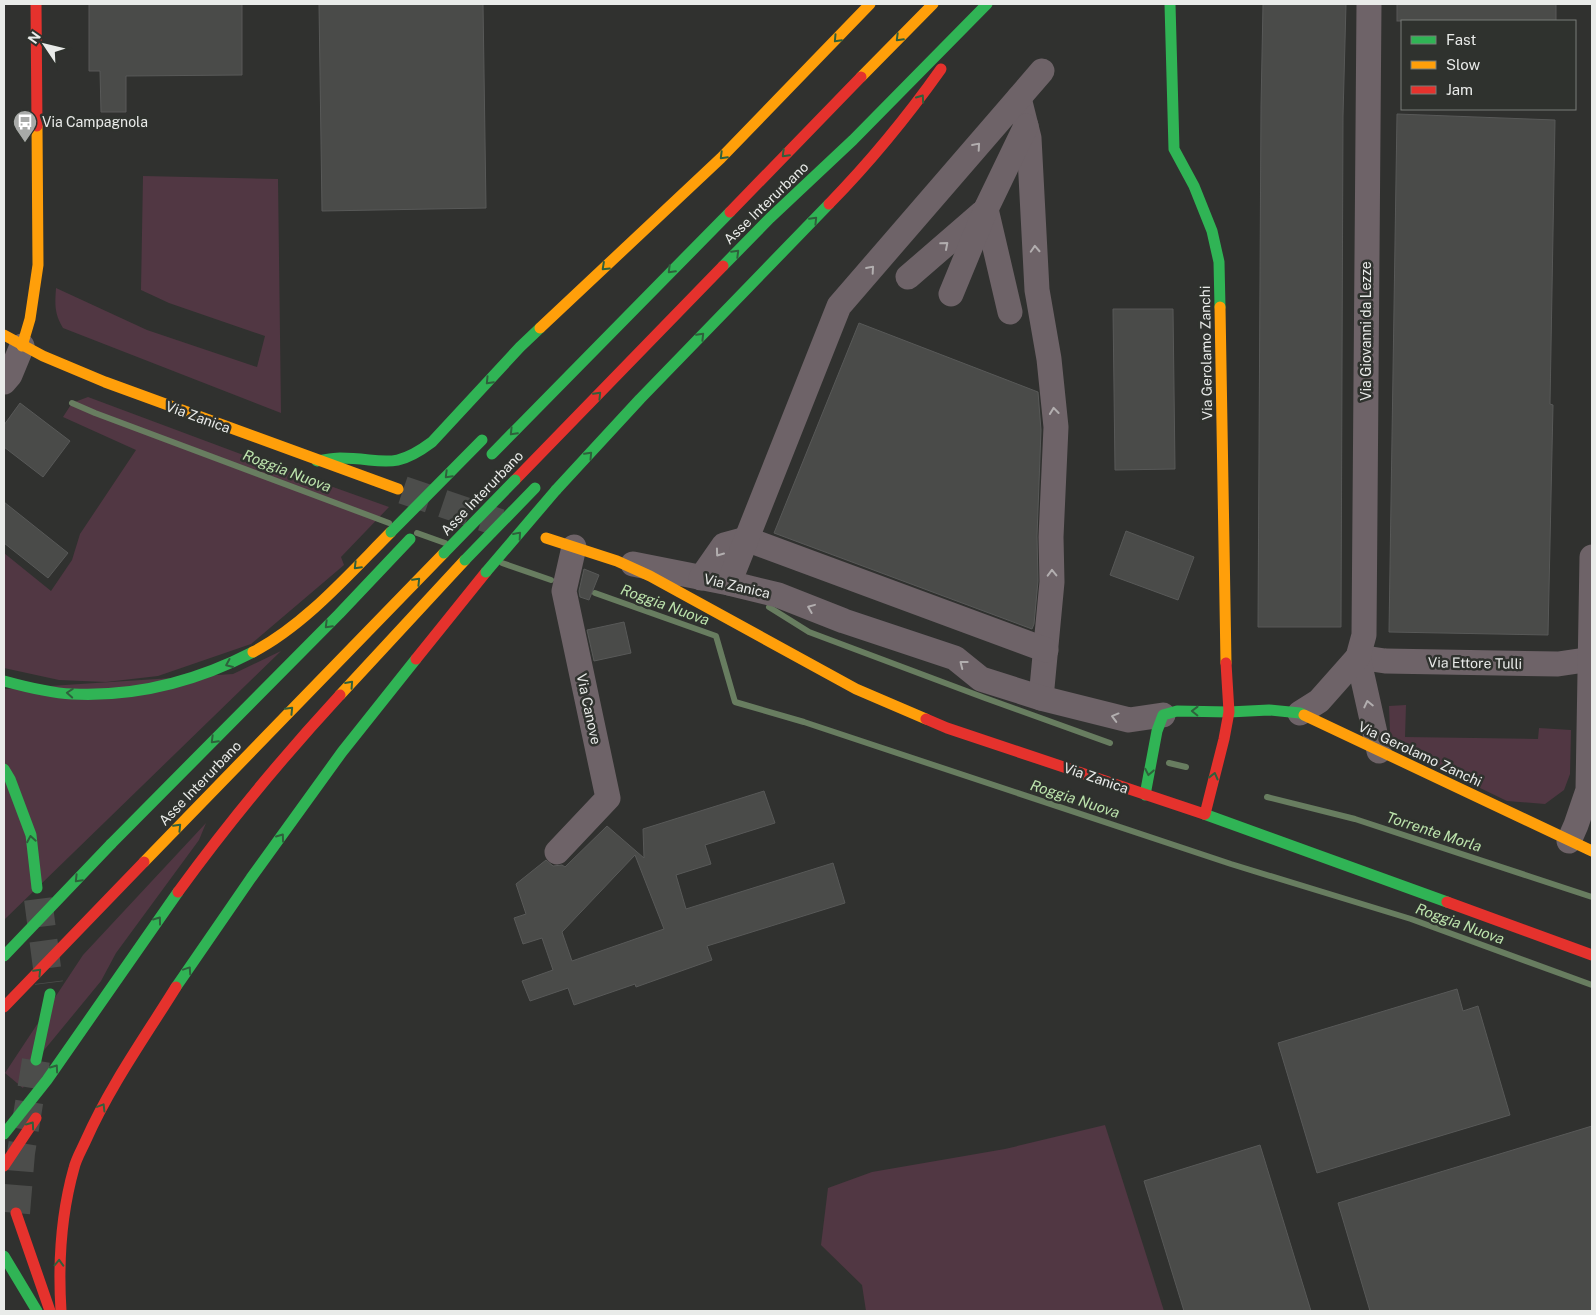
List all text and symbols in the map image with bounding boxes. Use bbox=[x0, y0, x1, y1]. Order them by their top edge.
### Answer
north arrow bbox=[20, 20, 70, 70]
legend bbox=[1401, 20, 1576, 110]
text: N bbox=[25, 28, 44, 47]
text: Fast bbox=[1446, 31, 1476, 48]
one-way arrow bbox=[896, 33, 905, 42]
one-way arrow bbox=[834, 34, 843, 43]
text: Slow bbox=[1446, 56, 1481, 73]
text: Jam bbox=[1446, 81, 1473, 98]
one-way arrow bbox=[915, 94, 924, 104]
bus stop icon: Via Campagnola bbox=[12, 109, 38, 143]
place label: Via Campagnola bbox=[42, 114, 148, 130]
one-way arrow bbox=[971, 142, 980, 151]
one-way arrow bbox=[782, 149, 791, 158]
one-way arrow bbox=[720, 150, 729, 159]
street label: Asse Interurbano bbox=[720, 159, 812, 247]
one-way arrow bbox=[808, 217, 817, 226]
one-way arrow bbox=[939, 242, 948, 251]
one-way arrow bbox=[1029, 245, 1040, 253]
one-way arrow bbox=[730, 250, 739, 259]
one-way arrow bbox=[602, 261, 611, 270]
street label: Via Giovanni da Lezze bbox=[1358, 261, 1374, 401]
one-way arrow bbox=[668, 264, 677, 273]
one-way arrow bbox=[865, 265, 874, 274]
street label: Via Gerolamo Zanchi bbox=[1197, 286, 1215, 420]
one-way arrow bbox=[695, 333, 704, 342]
one-way arrow bbox=[486, 375, 495, 384]
one-way arrow bbox=[592, 391, 601, 400]
street label: Via Zanica bbox=[164, 398, 232, 436]
one-way arrow bbox=[1049, 406, 1060, 414]
one-way arrow bbox=[510, 426, 519, 435]
water label: Roggia Nuova bbox=[241, 446, 334, 495]
street label: Asse Interurbano bbox=[438, 447, 526, 539]
one-way arrow bbox=[583, 451, 592, 460]
one-way arrow bbox=[444, 469, 453, 478]
one-way arrow bbox=[512, 532, 521, 541]
one-way arrow bbox=[716, 547, 725, 556]
one-way arrow bbox=[354, 560, 363, 569]
one-way arrow bbox=[1046, 569, 1057, 577]
street label: Via Zanica bbox=[702, 571, 772, 601]
one-way arrow bbox=[411, 578, 420, 587]
water label: Roggia Nuova bbox=[619, 581, 712, 628]
one-way arrow bbox=[807, 604, 816, 614]
one-way arrow bbox=[325, 619, 334, 628]
street label: Via Ettore Tulli bbox=[1428, 654, 1522, 672]
one-way arrow bbox=[225, 658, 234, 669]
one-way arrow bbox=[960, 662, 969, 670]
street label: Via Canove bbox=[574, 672, 604, 746]
one-way arrow bbox=[344, 681, 353, 690]
one-way arrow bbox=[66, 688, 74, 699]
one-way arrow bbox=[1363, 700, 1374, 708]
one-way arrow bbox=[1191, 706, 1199, 716]
one-way arrow bbox=[285, 707, 294, 716]
one-way arrow bbox=[1112, 712, 1120, 722]
street label: Via Gerolamo Zanchi bbox=[1356, 718, 1484, 790]
one-way arrow bbox=[211, 735, 220, 744]
street label: Asse Interurbano bbox=[156, 737, 244, 829]
street label: Via Zanica bbox=[1061, 759, 1131, 797]
one-way arrow bbox=[1144, 767, 1155, 776]
one-way arrow bbox=[1208, 772, 1219, 781]
water label: Roggia Nuova bbox=[1028, 776, 1122, 821]
water label: Torrente Morla bbox=[1384, 808, 1484, 855]
one-way arrow bbox=[172, 824, 181, 833]
one-way arrow bbox=[275, 833, 284, 843]
one-way arrow bbox=[27, 835, 37, 844]
one-way arrow bbox=[75, 874, 84, 883]
water label: Roggia Nuova bbox=[1414, 900, 1507, 947]
one-way arrow bbox=[152, 916, 161, 926]
one-way arrow bbox=[182, 966, 191, 976]
one-way arrow bbox=[32, 968, 41, 977]
one-way arrow bbox=[49, 1064, 58, 1074]
one-way arrow bbox=[95, 1104, 105, 1113]
one-way arrow bbox=[25, 1122, 34, 1131]
one-way arrow bbox=[54, 1258, 65, 1266]

